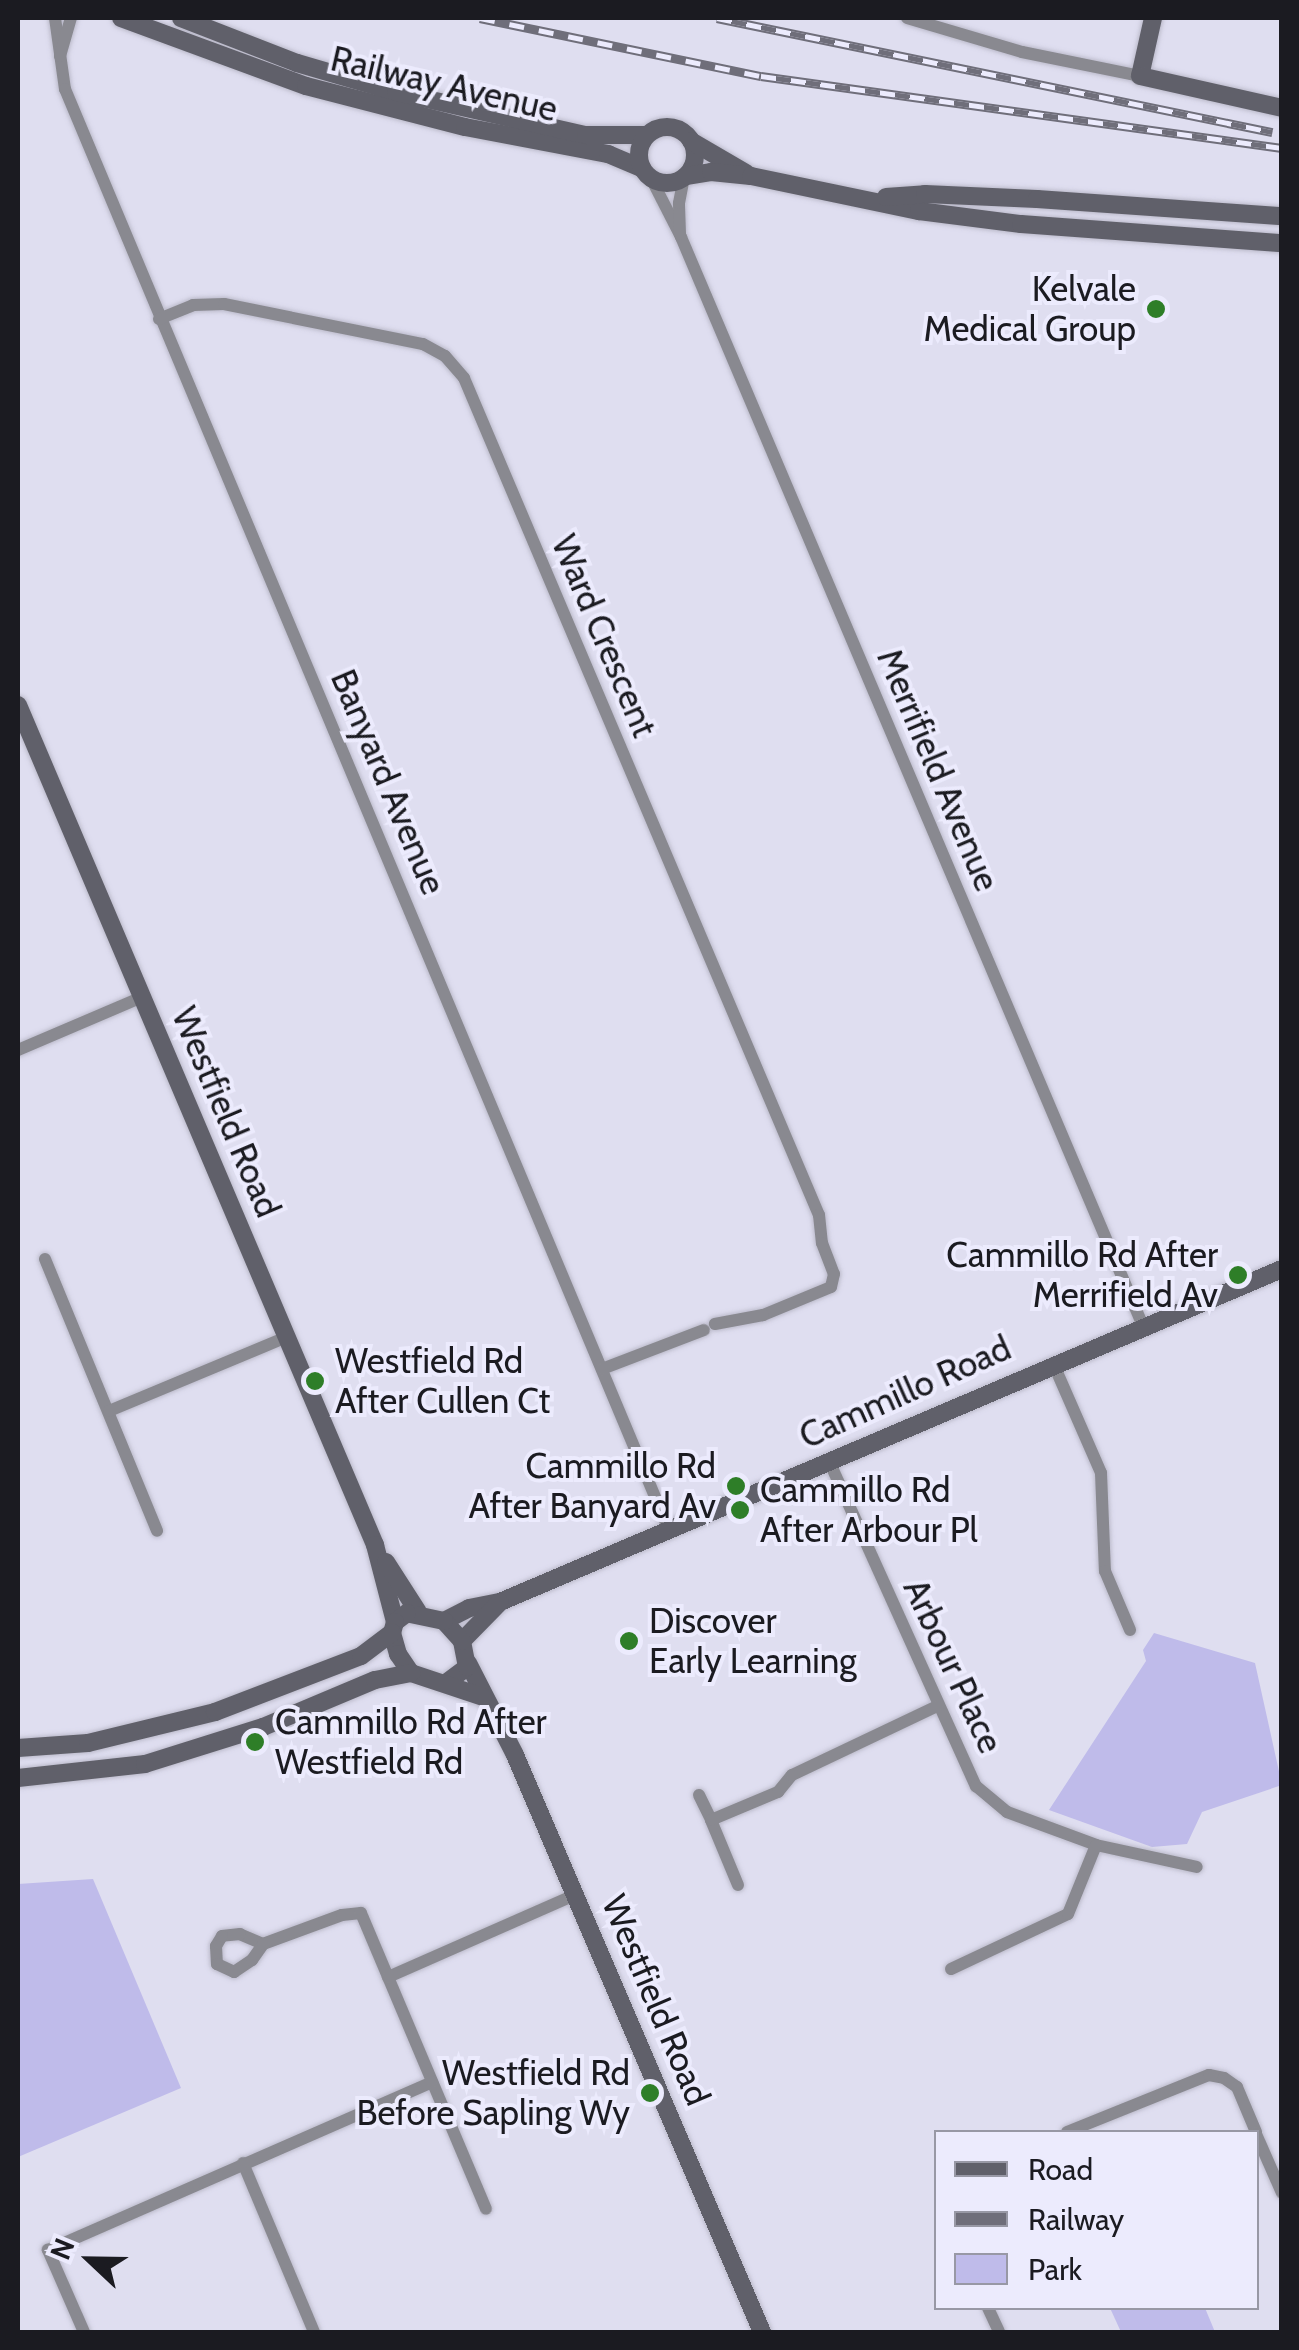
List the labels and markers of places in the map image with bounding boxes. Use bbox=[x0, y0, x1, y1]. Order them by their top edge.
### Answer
place label: Kelvale Medical Group bbox=[923, 268, 1136, 350]
marker: Kelvale Medical Group bbox=[1145, 298, 1167, 320]
place label: Cammillo Rd After Merrifield Av bbox=[946, 1234, 1218, 1316]
marker: Cammillo Rd After Merrifield Av bbox=[1227, 1264, 1249, 1286]
place label: Westfield Rd After Cullen Ct bbox=[335, 1340, 550, 1422]
marker: Westfield Rd After Cullen Ct bbox=[304, 1370, 326, 1392]
place label: Cammillo Rd After Banyard Av bbox=[468, 1445, 716, 1527]
place label: Cammillo Rd After Arbour Pl bbox=[760, 1469, 978, 1551]
marker: Cammillo Rd After Banyard Av bbox=[725, 1475, 747, 1497]
marker: Cammillo Rd After Arbour Pl bbox=[729, 1499, 751, 1521]
place label: Discover Early Learning bbox=[649, 1600, 857, 1682]
marker: Discover Early Learning bbox=[618, 1630, 640, 1652]
place label: Cammillo Rd After Westfield Rd bbox=[275, 1701, 547, 1783]
marker: Cammillo Rd After Westfield Rd bbox=[244, 1731, 266, 1753]
place label: Westfield Rd Before Sapling Wy bbox=[357, 2052, 630, 2134]
marker: Westfield Rd Before Sapling Wy bbox=[639, 2082, 661, 2104]

